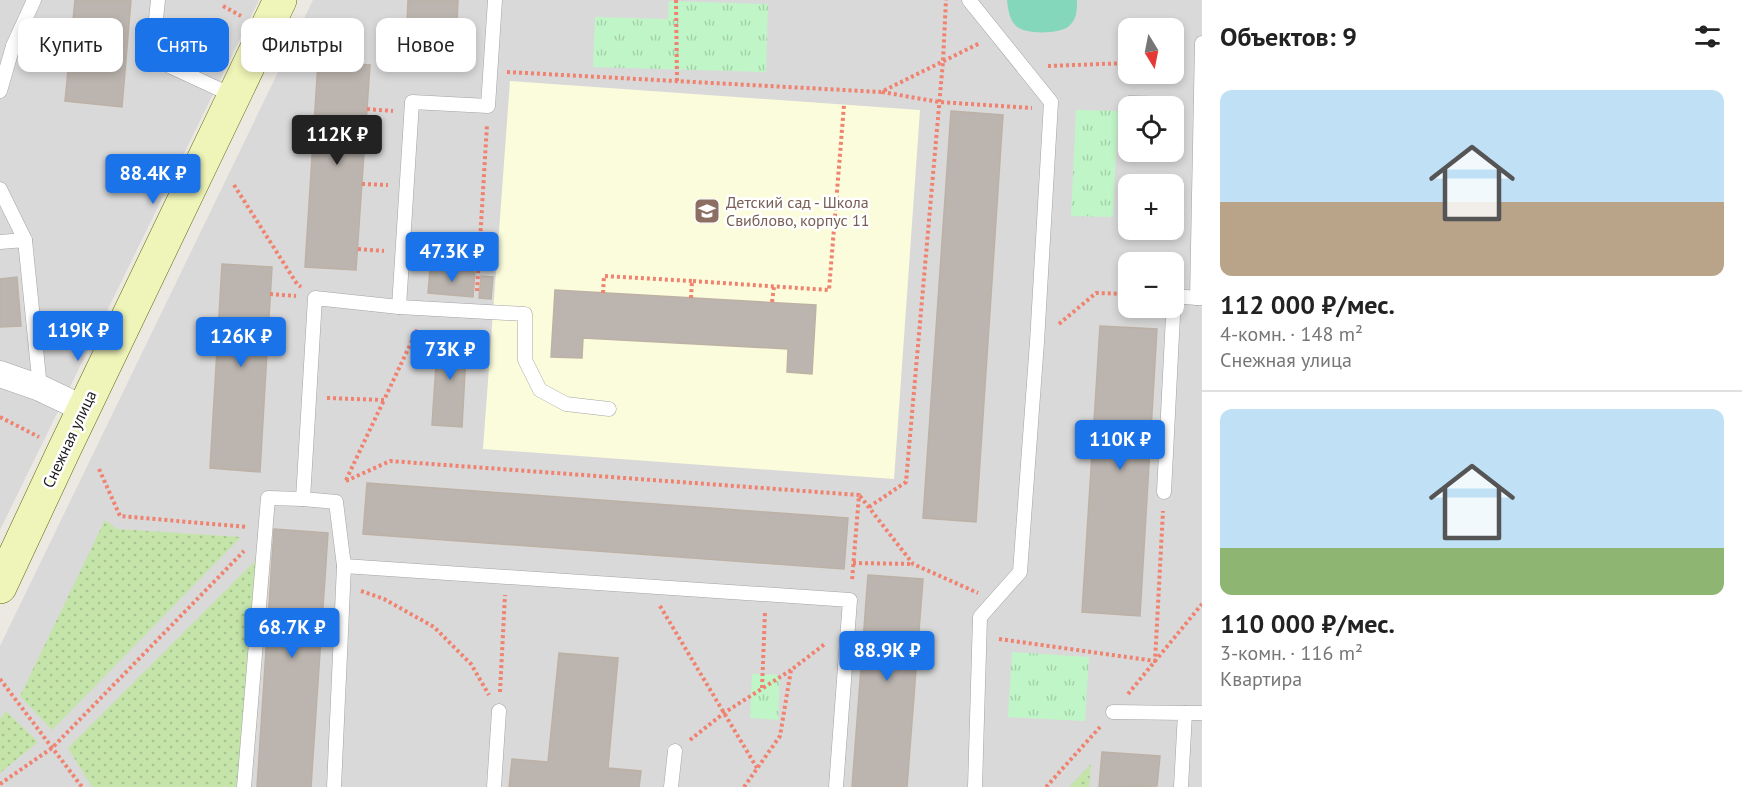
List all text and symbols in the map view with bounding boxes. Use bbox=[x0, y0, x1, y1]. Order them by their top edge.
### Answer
chip: Купить bbox=[18, 18, 123, 72]
chip: Снять bbox=[135, 18, 229, 72]
chip: Фильтры bbox=[241, 18, 364, 72]
chip: Новое bbox=[376, 18, 476, 72]
north arrow bbox=[1118, 18, 1184, 84]
map controls bbox=[1118, 18, 1184, 318]
text: Объектов: 9 bbox=[1220, 20, 1357, 53]
icon: filters bbox=[1691, 20, 1724, 53]
button: locate bbox=[1118, 96, 1184, 162]
pin: 112K ₽ bbox=[288, 115, 386, 166]
text: 112K ₽ bbox=[306, 121, 368, 147]
icon: home bbox=[1418, 129, 1526, 237]
pin: 88.4K ₽ bbox=[98, 154, 208, 205]
text: 88.4K ₽ bbox=[119, 160, 187, 186]
button: + bbox=[1118, 174, 1184, 240]
place label: Детский сад - Школа Свиблово, корпус 11 bbox=[726, 192, 870, 230]
school or university icon: Детский сад - Школа Свиблово, корпус 11 bbox=[692, 196, 722, 226]
pin: 47.3K ₽ bbox=[397, 232, 507, 283]
text: 47.3K ₽ bbox=[420, 238, 484, 264]
button: − bbox=[1118, 252, 1184, 318]
text: 112 000 ₽/мес. bbox=[1220, 288, 1395, 321]
pin: 119K ₽ bbox=[29, 311, 127, 362]
text: 119K ₽ bbox=[47, 317, 109, 343]
pin: 126K ₽ bbox=[192, 317, 290, 368]
text: 4-комн. · 148 m² bbox=[1220, 321, 1363, 347]
text: 126K ₽ bbox=[210, 323, 272, 349]
pin: 73K ₽ bbox=[408, 330, 492, 381]
text: 73K ₽ bbox=[425, 336, 475, 362]
text: Снежная улица bbox=[1220, 347, 1352, 373]
street label: Снежная улица bbox=[38, 387, 100, 491]
pin: 110K ₽ bbox=[1071, 420, 1169, 471]
text: 110K ₽ bbox=[1089, 426, 1151, 452]
icon: home bbox=[1418, 448, 1526, 556]
text: 110 000 ₽/мес. bbox=[1220, 607, 1395, 640]
pin: 68.7K ₽ bbox=[237, 608, 347, 659]
text: 68.7K ₽ bbox=[258, 614, 326, 640]
pin: 88.9K ₽ bbox=[832, 631, 942, 682]
text: 88.9K ₽ bbox=[853, 637, 921, 663]
text: 3-комн. · 116 m² bbox=[1220, 640, 1363, 666]
text: Квартира bbox=[1220, 666, 1302, 692]

